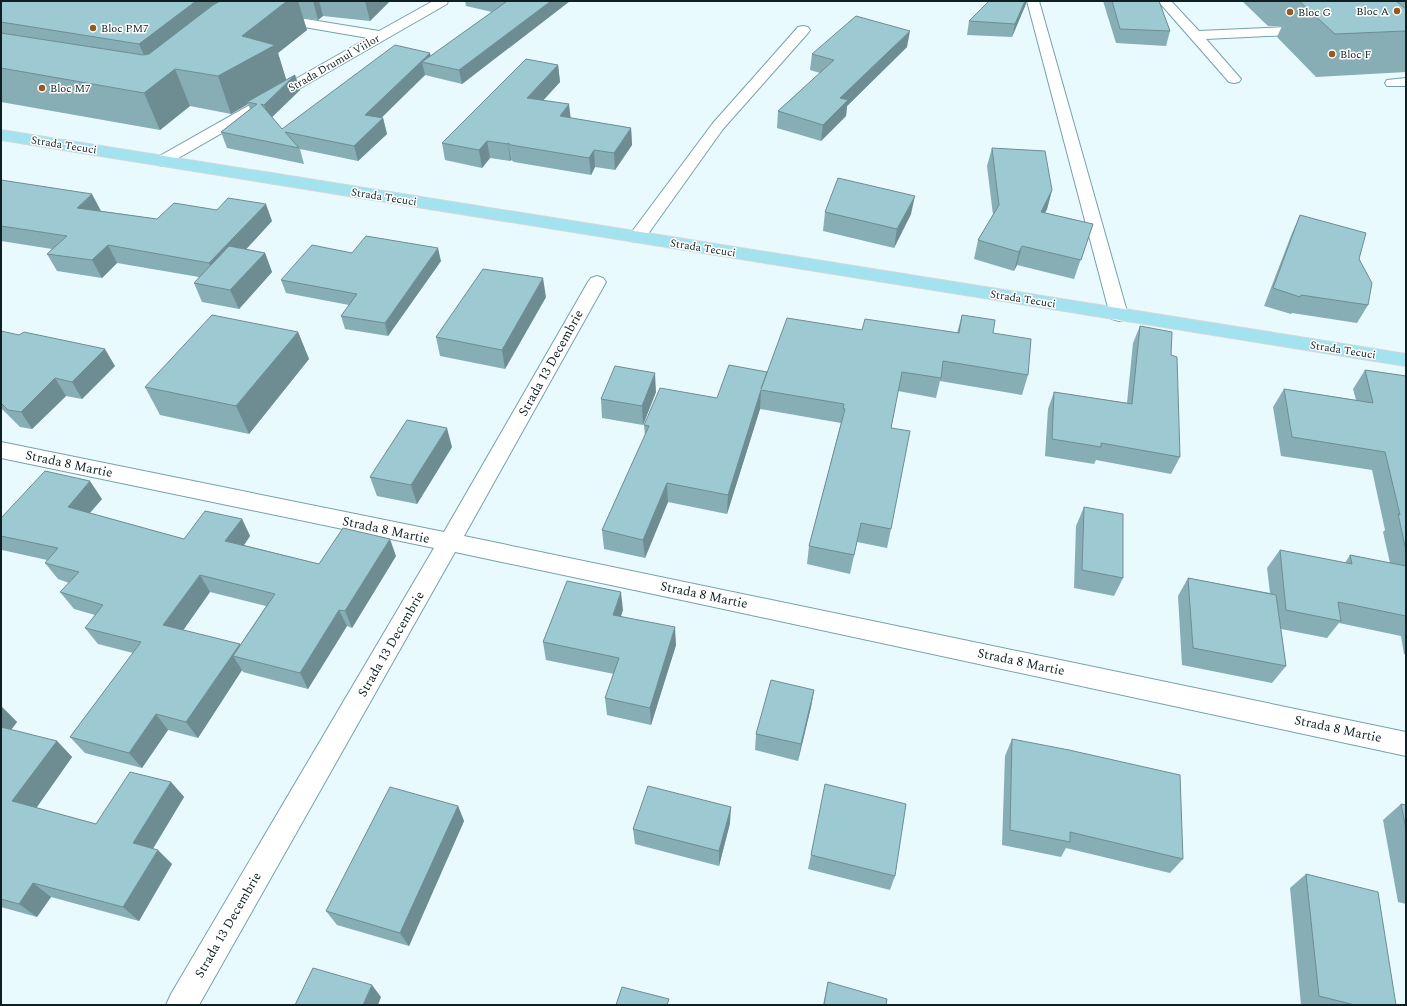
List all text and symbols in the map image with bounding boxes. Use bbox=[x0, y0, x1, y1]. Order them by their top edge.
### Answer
place label: Bloc A bbox=[1356, 3, 1389, 20]
place label: Bloc G bbox=[1298, 4, 1331, 21]
marker: Bloc A bbox=[1392, 6, 1402, 16]
marker: Bloc G bbox=[1285, 7, 1295, 17]
place label: Bloc PM7 bbox=[101, 20, 149, 37]
marker: Bloc PM7 bbox=[88, 23, 98, 33]
street label: Strada Drumul Viilor bbox=[285, 29, 384, 96]
place label: Bloc F bbox=[1340, 46, 1371, 63]
marker: Bloc F bbox=[1327, 49, 1337, 59]
place label: Bloc M7 bbox=[50, 80, 91, 97]
marker: Bloc M7 bbox=[37, 83, 47, 93]
street label: Strada Tecuci bbox=[30, 131, 98, 159]
street label: Strada Tecuci bbox=[350, 183, 418, 211]
street label: Strada Tecuci bbox=[669, 234, 737, 262]
street label: Strada Tecuci bbox=[989, 285, 1057, 313]
street label: Strada 13 Decembrie bbox=[513, 306, 589, 420]
street label: Strada Tecuci bbox=[1309, 336, 1377, 364]
street label: Strada 8 Martie bbox=[23, 445, 115, 483]
street label: Strada 8 Martie bbox=[340, 511, 432, 549]
street label: Strada 8 Martie bbox=[658, 576, 750, 614]
street label: Strada 13 Decembrie bbox=[353, 587, 429, 701]
street label: Strada 8 Martie bbox=[975, 643, 1067, 681]
street label: Strada 8 Martie bbox=[1292, 710, 1384, 748]
street label: Strada 13 Decembrie bbox=[190, 868, 266, 982]

